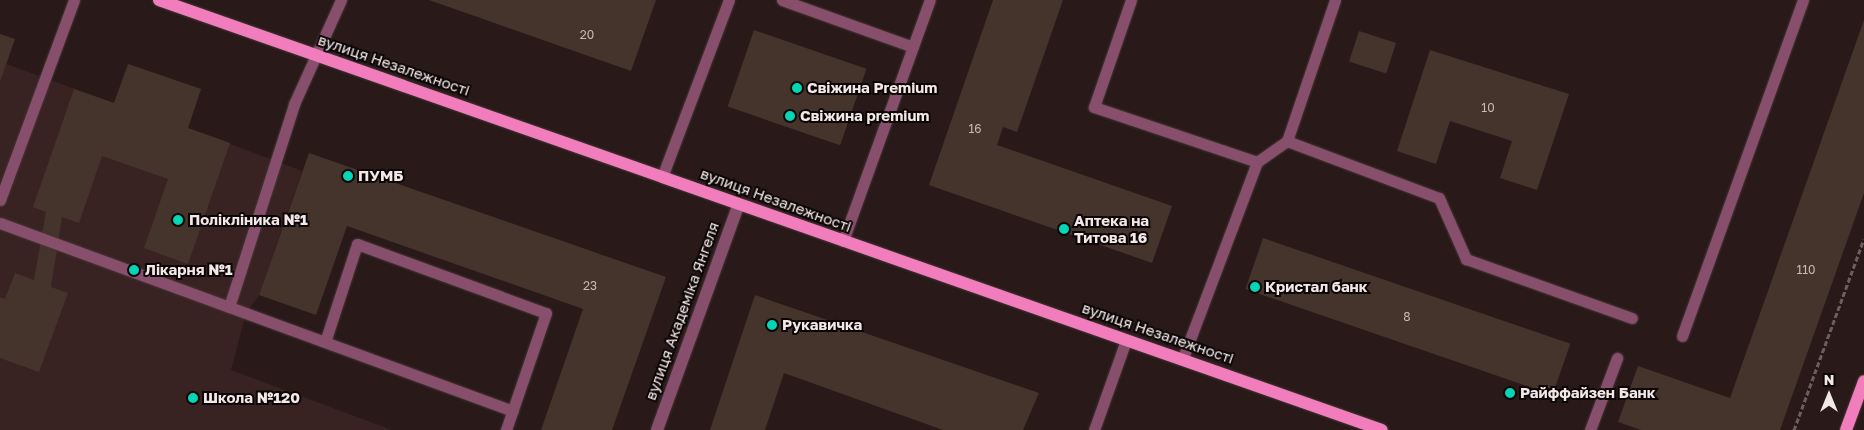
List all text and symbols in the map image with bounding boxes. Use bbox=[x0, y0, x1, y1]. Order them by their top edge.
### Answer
house number: 20 bbox=[580, 28, 594, 42]
street label: вулиця Незалежності bbox=[316, 31, 472, 99]
place label: Свіжина Premium bbox=[807, 79, 937, 97]
marker: Свіжина Premium bbox=[791, 82, 803, 94]
house number: 10 bbox=[1481, 101, 1495, 115]
place label: Свіжина premium bbox=[800, 107, 929, 125]
marker: Свіжина premium bbox=[784, 110, 796, 122]
house number: 16 bbox=[968, 122, 982, 136]
street label: вулиця Незалежності bbox=[698, 164, 854, 236]
place label: ПУМБ bbox=[358, 167, 403, 185]
marker: ПУМБ bbox=[342, 170, 354, 182]
place label: Полікліника №1 bbox=[189, 211, 308, 229]
place label: Аптека на Титова 16 bbox=[1074, 211, 1149, 246]
marker: Полікліника №1 bbox=[171, 213, 185, 227]
street label: вулиця Академіка Янгеля bbox=[641, 219, 723, 403]
marker: Аптека на Титова 16 bbox=[1058, 223, 1070, 235]
place label: Лікарня №1 bbox=[145, 261, 233, 279]
marker: Лікарня №1 bbox=[127, 263, 141, 277]
house number: 110 bbox=[1796, 263, 1816, 277]
place label: Кристал банк bbox=[1265, 278, 1367, 296]
house number: 23 bbox=[583, 279, 597, 293]
marker: Кристал банк bbox=[1249, 281, 1261, 293]
street label: вулиця Незалежності bbox=[1080, 299, 1236, 367]
house number: 8 bbox=[1403, 310, 1411, 324]
place label: Рукавичка bbox=[782, 316, 862, 334]
marker: Рукавичка bbox=[766, 319, 778, 331]
north arrow bbox=[1804, 370, 1854, 420]
text: N bbox=[1824, 371, 1834, 388]
place label: Райффайзен Банк bbox=[1520, 384, 1655, 402]
marker: Райффайзен Банк bbox=[1504, 387, 1516, 399]
place label: Школа №120 bbox=[203, 389, 300, 407]
marker: Школа №120 bbox=[187, 392, 199, 404]

